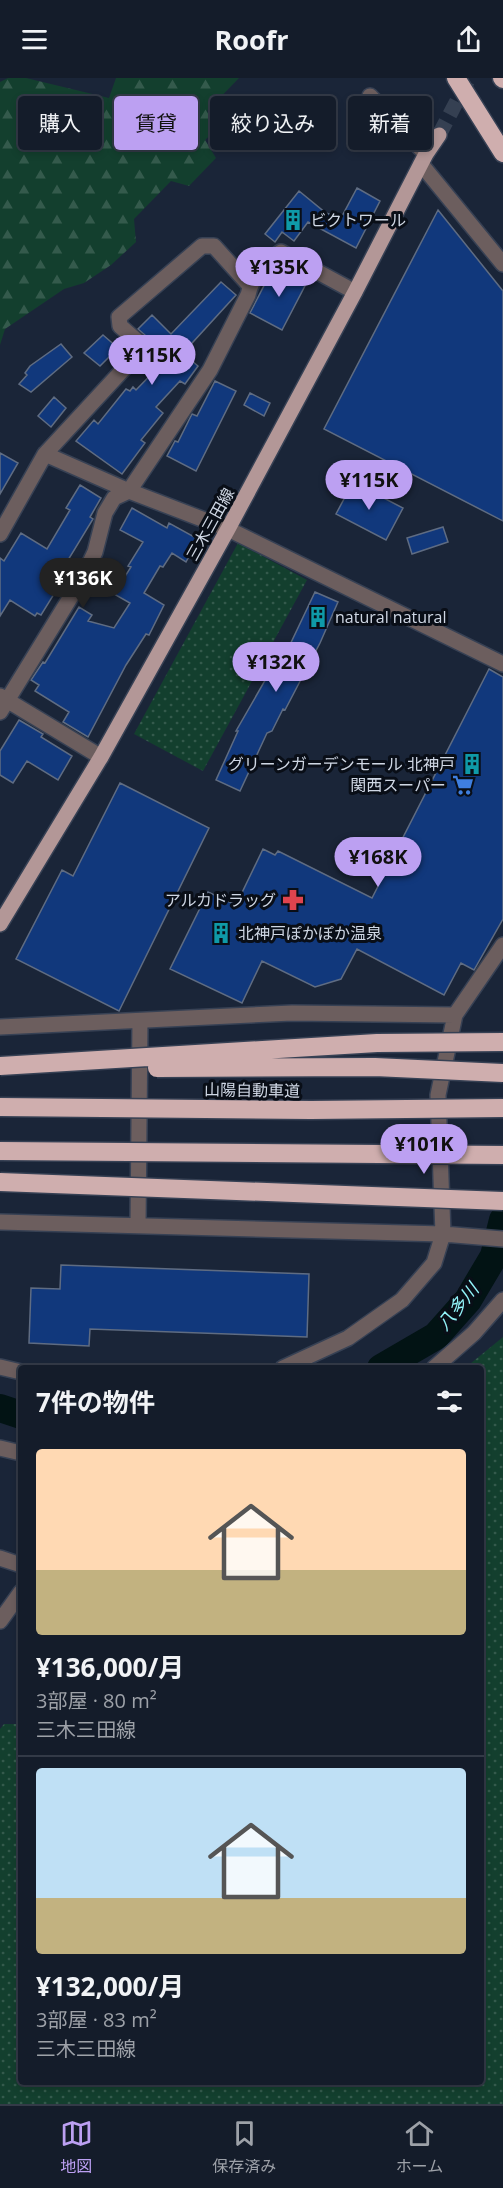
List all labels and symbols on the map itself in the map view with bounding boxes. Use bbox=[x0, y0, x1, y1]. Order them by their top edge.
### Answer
building icon: ビクトワール bbox=[281, 208, 305, 232]
place label: ビクトワール bbox=[310, 209, 406, 231]
pin: ¥135K bbox=[237, 247, 321, 298]
pin: ¥115K bbox=[110, 335, 194, 386]
pin: ¥115K bbox=[327, 460, 411, 511]
street label: 三木三田線 bbox=[181, 484, 239, 564]
pin: ¥136K bbox=[41, 558, 125, 609]
building icon: natural natural bbox=[306, 605, 330, 629]
place label: natural natural bbox=[335, 606, 447, 628]
pin: ¥132K bbox=[234, 642, 318, 693]
building icon: グリーンガーデンモール 北神戸 bbox=[460, 752, 484, 776]
place label: グリーンガーデンモール 北神戸 bbox=[228, 753, 455, 775]
supermarket icon: 関西スーパー bbox=[451, 773, 475, 797]
place label: 関西スーパー bbox=[350, 774, 446, 796]
pin: ¥168K bbox=[336, 837, 420, 888]
pharmacy icon: アルカドラッグ bbox=[281, 888, 305, 912]
place label: アルカドラッグ bbox=[165, 889, 276, 911]
building icon: 北神戸ぽかぽか温泉 bbox=[209, 921, 233, 945]
place label: 北神戸ぽかぽか温泉 bbox=[238, 922, 382, 944]
street label: 山陽自動車道 bbox=[204, 1078, 300, 1102]
pin: ¥101K bbox=[382, 1124, 466, 1175]
water label: 八多川 bbox=[431, 1276, 485, 1335]

